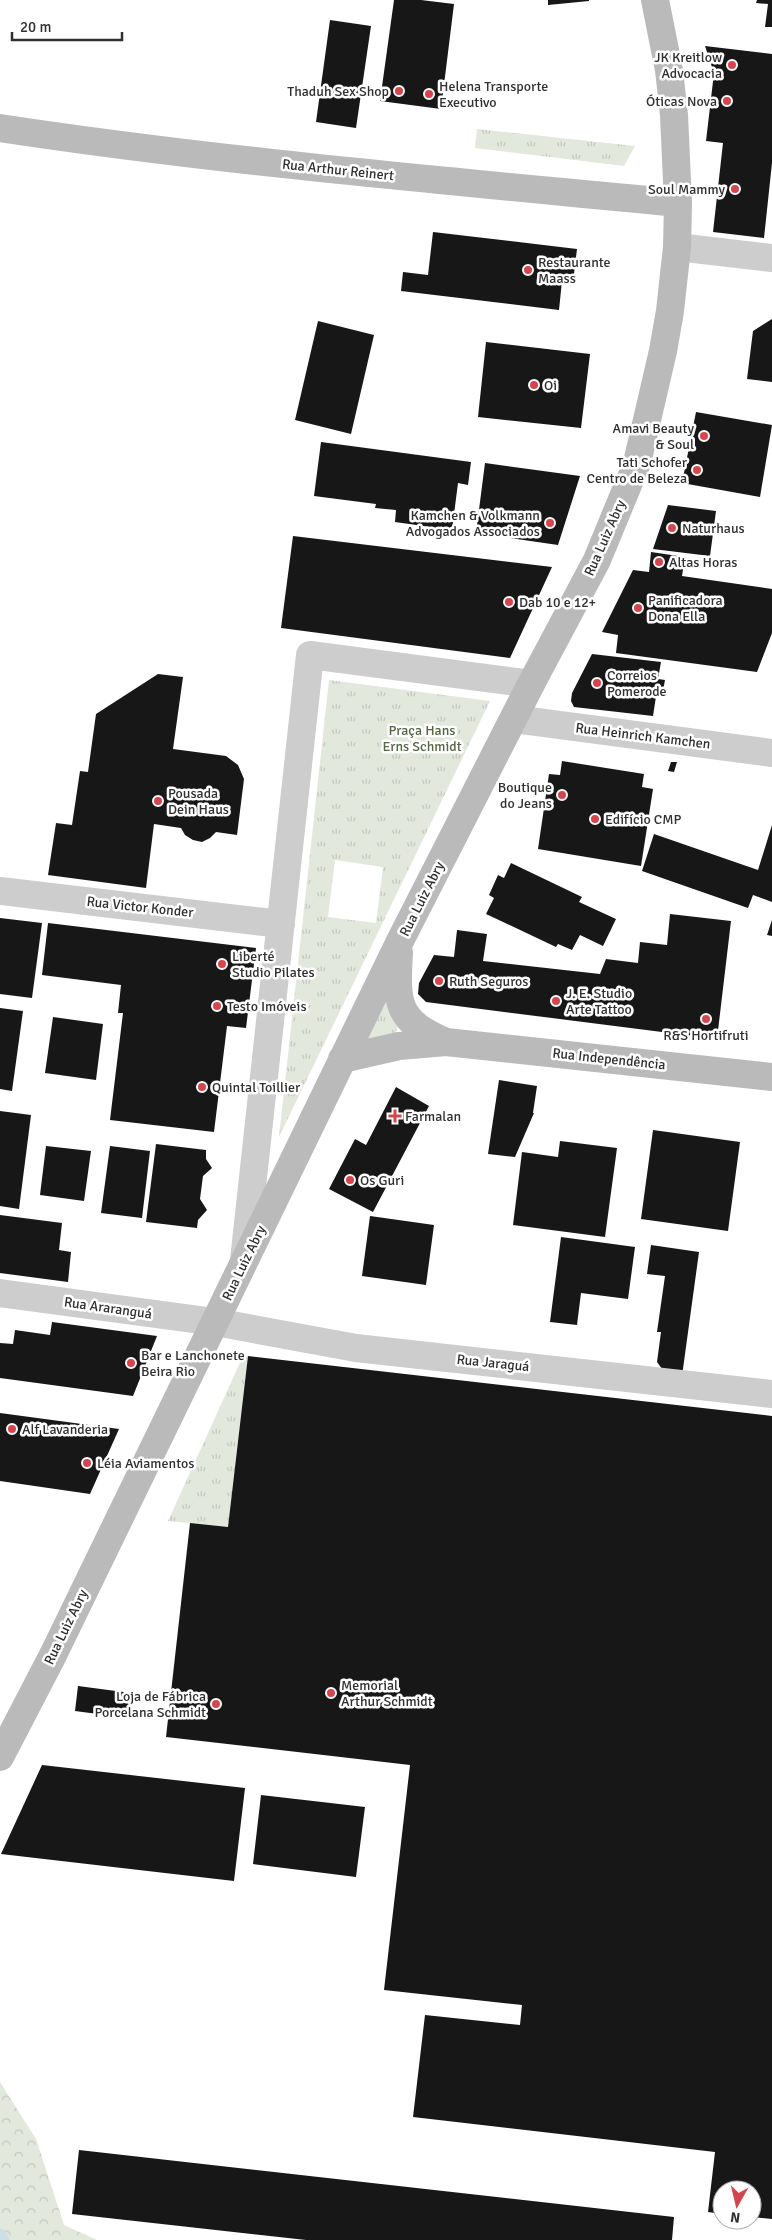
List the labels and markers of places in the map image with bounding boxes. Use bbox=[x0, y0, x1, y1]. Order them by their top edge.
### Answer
place label: JK Kreitlow Advocacia bbox=[654, 49, 722, 82]
marker: JK Kreitlow Advocacia bbox=[726, 59, 738, 71]
place label: Helena Transporte Executivo bbox=[439, 78, 548, 111]
place label: Thaduh Sex Shop bbox=[287, 83, 389, 100]
marker: Thaduh Sex Shop bbox=[393, 85, 405, 97]
marker: Helena Transporte Executivo bbox=[423, 88, 435, 100]
place label: Óticas Nova bbox=[646, 93, 717, 110]
marker: Óticas Nova bbox=[721, 95, 733, 107]
place label: Soul Mammy bbox=[648, 181, 725, 198]
marker: Soul Mammy bbox=[729, 183, 741, 195]
place label: Restaurante Maass bbox=[538, 254, 611, 287]
marker: Restaurante Maass bbox=[522, 264, 534, 276]
place label: Oi bbox=[544, 377, 557, 394]
marker: Oi bbox=[528, 379, 540, 391]
place label: Amavi Beauty & Soul bbox=[613, 420, 694, 453]
marker: Amavi Beauty & Soul bbox=[698, 430, 710, 442]
place label: Tati Schofer Centro de Beleza bbox=[587, 454, 688, 487]
marker: Tati Schofer Centro de Beleza bbox=[691, 464, 703, 476]
place label: Kamchen & Volkmann Advogados Associados bbox=[406, 507, 540, 540]
marker: Kamchen & Volkmann Advogados Associados bbox=[544, 517, 556, 529]
place label: Naturhaus bbox=[682, 520, 745, 537]
marker: Naturhaus bbox=[666, 522, 678, 534]
place label: Altas Horas bbox=[669, 554, 738, 571]
marker: Altas Horas bbox=[653, 556, 665, 568]
place label: Panificadora Dona Ella bbox=[648, 592, 723, 625]
place label: Dab 10 e 12+ bbox=[519, 594, 596, 611]
marker: Dab 10 e 12+ bbox=[503, 596, 515, 608]
marker: Panificadora Dona Ella bbox=[632, 602, 644, 614]
place label: Correios Pomerode bbox=[607, 667, 667, 700]
marker: Correios Pomerode bbox=[591, 677, 603, 689]
place label: Boutique do Jeans bbox=[498, 779, 552, 812]
place label: Pousada Dein Haus bbox=[168, 785, 229, 818]
marker: Boutique do Jeans bbox=[556, 789, 568, 801]
marker: Pousada Dein Haus bbox=[152, 795, 164, 807]
place label: Edifício CMP bbox=[605, 811, 682, 828]
marker: Edifício CMP bbox=[589, 813, 601, 825]
place label: Liberté Studio Pilates bbox=[232, 948, 315, 981]
marker: Liberté Studio Pilates bbox=[216, 958, 228, 970]
place label: Ruth Seguros bbox=[449, 973, 529, 990]
marker: Ruth Seguros bbox=[433, 975, 445, 987]
place label: J. E. Studio Arte Tattoo bbox=[566, 985, 632, 1018]
marker: J. E. Studio Arte Tattoo bbox=[550, 995, 562, 1007]
place label: Testo Imóveis bbox=[227, 998, 307, 1015]
marker: Testo Imóveis bbox=[211, 1000, 223, 1012]
marker: R&S Hortifruti bbox=[700, 1013, 712, 1025]
place label: R&S Hortifruti bbox=[663, 1027, 749, 1044]
place label: Quintal Toillier bbox=[212, 1079, 301, 1096]
marker: Quintal Toillier bbox=[196, 1081, 208, 1093]
place label: Farmalan bbox=[405, 1108, 461, 1125]
marker: Farmalan bbox=[389, 1110, 401, 1122]
place label: Os Guri bbox=[360, 1172, 404, 1189]
marker: Os Guri bbox=[344, 1174, 356, 1186]
place label: Bar e Lanchonete Beira Rio bbox=[141, 1347, 245, 1380]
marker: Bar e Lanchonete Beira Rio bbox=[125, 1357, 137, 1369]
place label: Alf Lavanderia bbox=[22, 1421, 108, 1438]
marker: Alf Lavanderia bbox=[6, 1423, 18, 1435]
place label: Léia Aviamentos bbox=[97, 1455, 194, 1472]
marker: Léia Aviamentos bbox=[81, 1457, 93, 1469]
place label: Memorial Arthur Schmidt bbox=[341, 1677, 433, 1710]
marker: Memorial Arthur Schmidt bbox=[325, 1687, 337, 1699]
place label: Loja de Fábrica Porcelana Schmidt bbox=[94, 1688, 206, 1721]
marker: Loja de Fábrica Porcelana Schmidt bbox=[210, 1698, 222, 1710]

